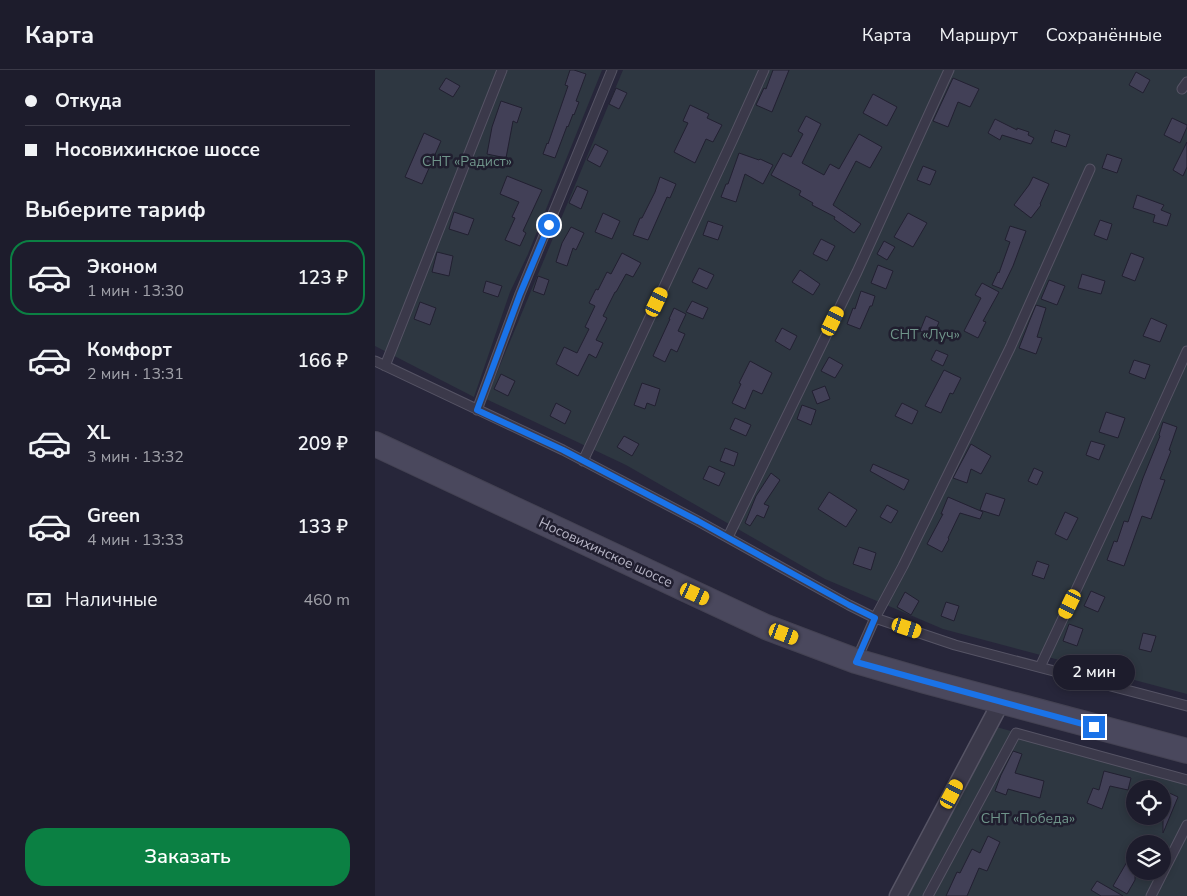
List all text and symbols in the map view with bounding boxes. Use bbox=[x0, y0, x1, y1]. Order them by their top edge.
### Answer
text: Карта bbox=[25, 19, 94, 51]
text: Карта bbox=[862, 23, 912, 47]
text: Маршрут bbox=[940, 23, 1018, 47]
text: Сохранённые bbox=[1046, 23, 1162, 47]
text: Откуда bbox=[55, 88, 122, 114]
text: Носовихинское шоссе bbox=[55, 137, 260, 163]
park label: СНТ «Радист» bbox=[422, 152, 512, 171]
text: Выберите тариф bbox=[25, 195, 206, 225]
route start bbox=[538, 214, 560, 236]
text: Эконом bbox=[87, 254, 158, 280]
icon: car bbox=[27, 255, 72, 300]
text: 123 ₽ bbox=[297, 265, 348, 291]
text: 1 мин · 13:30 bbox=[87, 280, 184, 302]
car bbox=[643, 285, 670, 319]
car bbox=[819, 304, 846, 338]
park label: СНТ «Луч» bbox=[890, 325, 960, 344]
text: Комфорт bbox=[87, 337, 172, 363]
icon: car bbox=[27, 338, 72, 383]
text: 166 ₽ bbox=[297, 348, 348, 374]
text: 2 мин · 13:31 bbox=[87, 363, 184, 385]
text: XL bbox=[87, 420, 110, 446]
icon: car bbox=[27, 421, 72, 466]
text: 209 ₽ bbox=[297, 431, 348, 457]
text: 3 мин · 13:32 bbox=[87, 446, 184, 468]
text: Green bbox=[87, 503, 140, 529]
icon: car bbox=[27, 504, 72, 549]
street label: Носовихинское шоссе bbox=[536, 513, 676, 592]
text: 133 ₽ bbox=[297, 514, 348, 540]
text: 4 мин · 13:33 bbox=[87, 529, 184, 551]
car bbox=[678, 581, 711, 607]
icon: cash bbox=[25, 586, 53, 614]
text: Наличные bbox=[65, 587, 158, 613]
car bbox=[1056, 587, 1083, 621]
text: 460 m bbox=[303, 589, 350, 611]
car bbox=[890, 616, 923, 640]
car bbox=[767, 622, 800, 646]
callout: 2 мин bbox=[1053, 654, 1135, 690]
text: 2 мин bbox=[1072, 661, 1116, 683]
route end bbox=[1083, 716, 1105, 738]
car bbox=[938, 777, 965, 811]
map controls bbox=[1126, 780, 1171, 880]
button: locate bbox=[1126, 780, 1171, 825]
park label: СНТ «Победа» bbox=[981, 809, 1075, 828]
button: Заказать bbox=[25, 828, 350, 886]
button: layers bbox=[1126, 835, 1171, 880]

